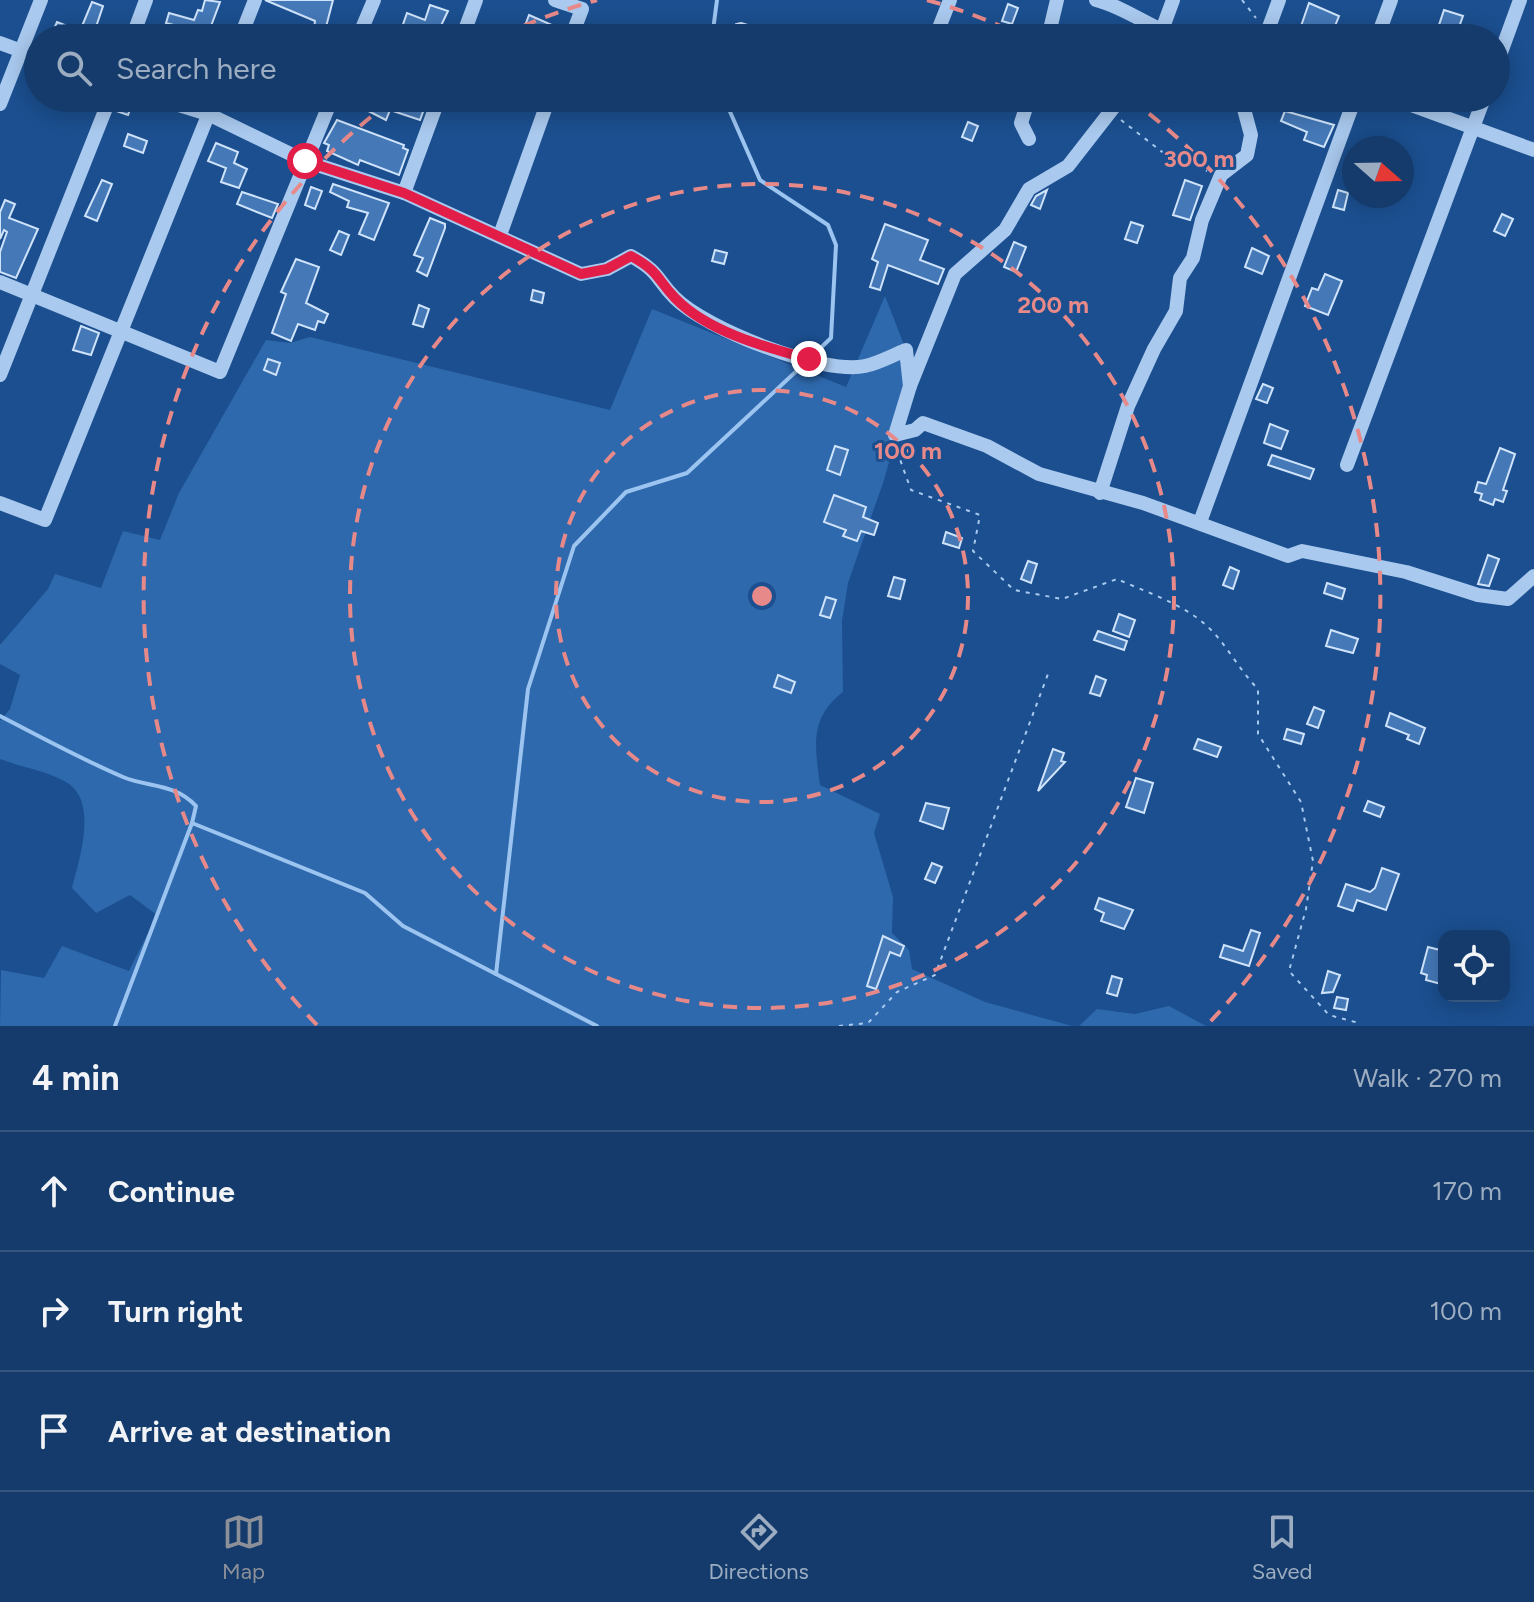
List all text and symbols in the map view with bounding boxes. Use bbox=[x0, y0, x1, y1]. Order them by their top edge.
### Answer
search box bbox=[24, 24, 1510, 112]
icon: search bbox=[52, 46, 96, 90]
text: Search here bbox=[116, 50, 276, 87]
north arrow bbox=[1342, 136, 1414, 208]
route start bbox=[287, 143, 323, 179]
text: 300 m bbox=[1163, 144, 1235, 173]
text: 200 m bbox=[1017, 290, 1089, 319]
route end bbox=[791, 341, 827, 377]
text: 100 m bbox=[874, 436, 942, 465]
centre of rings bbox=[748, 582, 776, 610]
map controls bbox=[1438, 930, 1510, 1002]
button: locate bbox=[1438, 930, 1510, 1002]
text: 4 min bbox=[32, 1058, 119, 1099]
text: Walk · 270 m bbox=[1353, 1062, 1502, 1094]
icon: ahead bbox=[32, 1169, 76, 1213]
text: Continue bbox=[108, 1173, 235, 1210]
text: 170 m bbox=[1432, 1175, 1502, 1207]
icon: right bbox=[32, 1289, 76, 1333]
text: Turn right bbox=[108, 1293, 243, 1330]
text: 100 m bbox=[1429, 1295, 1502, 1327]
icon: arrive bbox=[32, 1409, 76, 1453]
text: Arrive at destination bbox=[108, 1413, 391, 1450]
tab: Map bbox=[222, 1510, 266, 1585]
tab: Directions bbox=[709, 1510, 809, 1585]
tab: Saved bbox=[1252, 1510, 1312, 1585]

